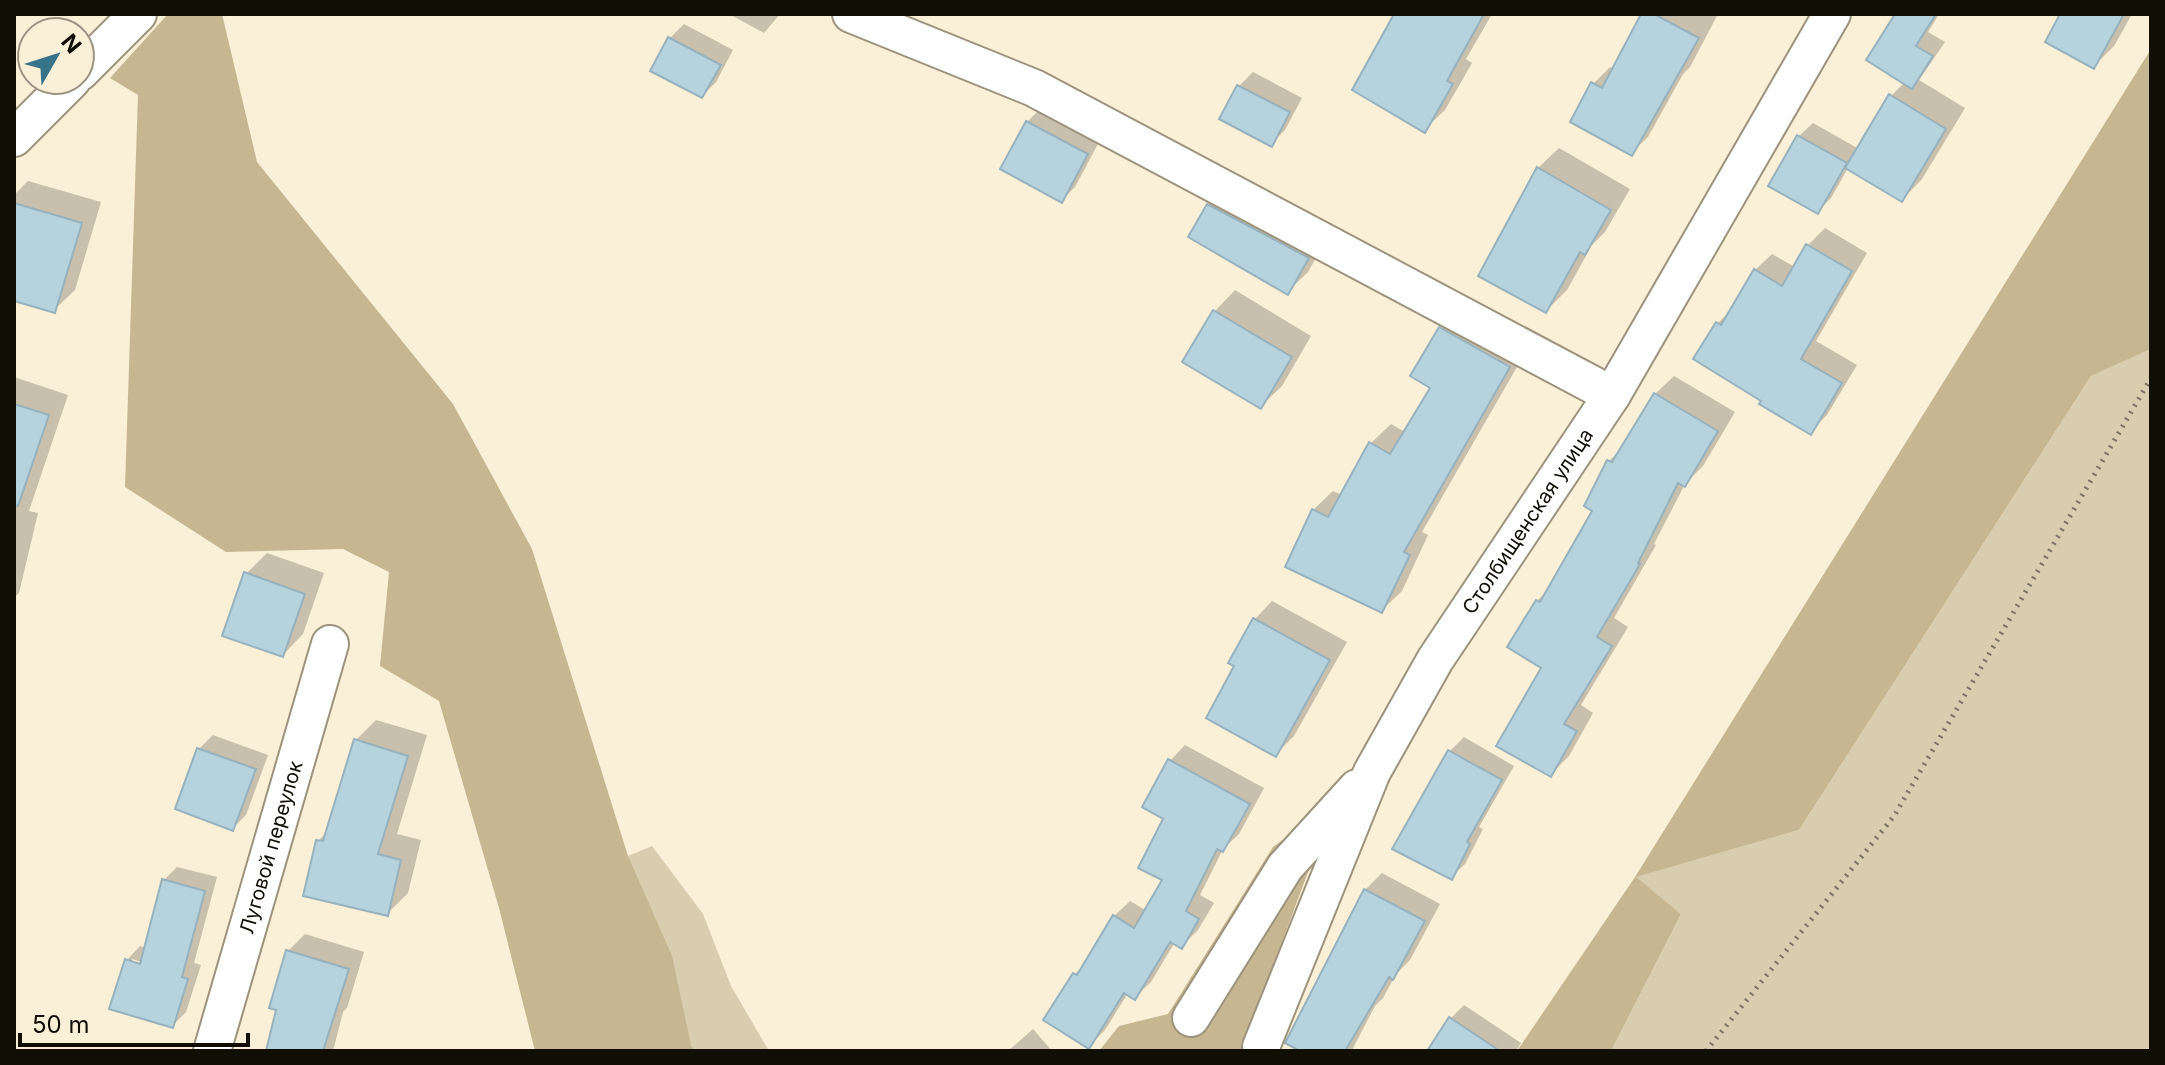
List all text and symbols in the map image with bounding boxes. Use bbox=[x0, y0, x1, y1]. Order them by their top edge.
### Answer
north arrow bbox=[16, 16, 96, 96]
text: N bbox=[56, 29, 87, 58]
street label: Столбищенская улица bbox=[1457, 424, 1598, 618]
street label: Луговой переулок bbox=[235, 758, 308, 937]
scale bar bbox=[20, 997, 248, 1047]
text: 50 m bbox=[32, 1010, 90, 1039]

